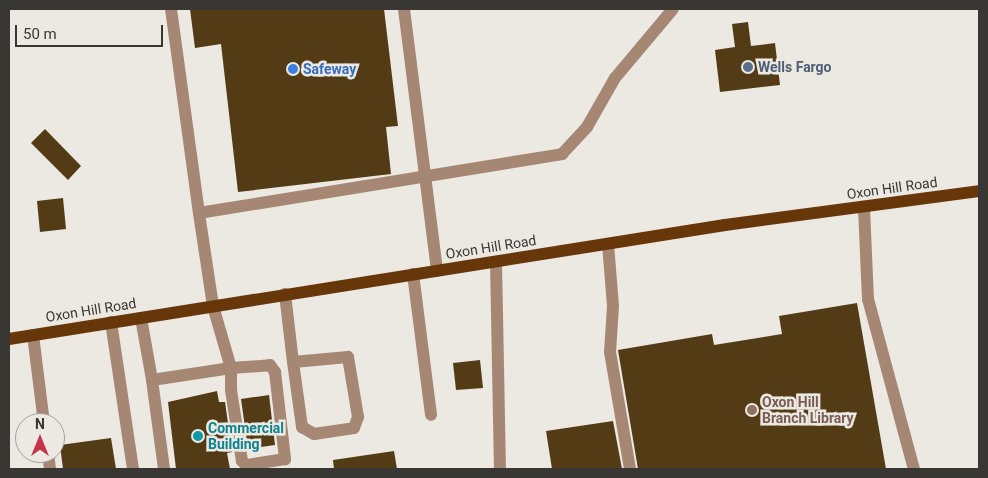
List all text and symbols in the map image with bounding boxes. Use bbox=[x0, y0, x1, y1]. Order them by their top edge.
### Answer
scale bar bbox=[18, 15, 165, 47]
text: 50 m bbox=[23, 25, 57, 43]
place label: Wells Fargo bbox=[758, 59, 832, 75]
place label: Safeway bbox=[303, 61, 356, 77]
marker: Wells Fargo bbox=[742, 61, 754, 73]
marker: Safeway bbox=[287, 63, 299, 75]
street label: Oxon Hill Road bbox=[846, 173, 938, 203]
street label: Oxon Hill Road bbox=[445, 232, 537, 262]
street label: Oxon Hill Road bbox=[45, 295, 137, 325]
place label: Oxon Hill Branch Library bbox=[762, 394, 854, 427]
marker: Oxon Hill Branch Library bbox=[746, 404, 758, 416]
north arrow bbox=[15, 413, 65, 463]
text: N bbox=[35, 416, 45, 432]
place label: Commercial Building bbox=[208, 420, 284, 452]
marker: Commercial Building bbox=[192, 430, 204, 442]

